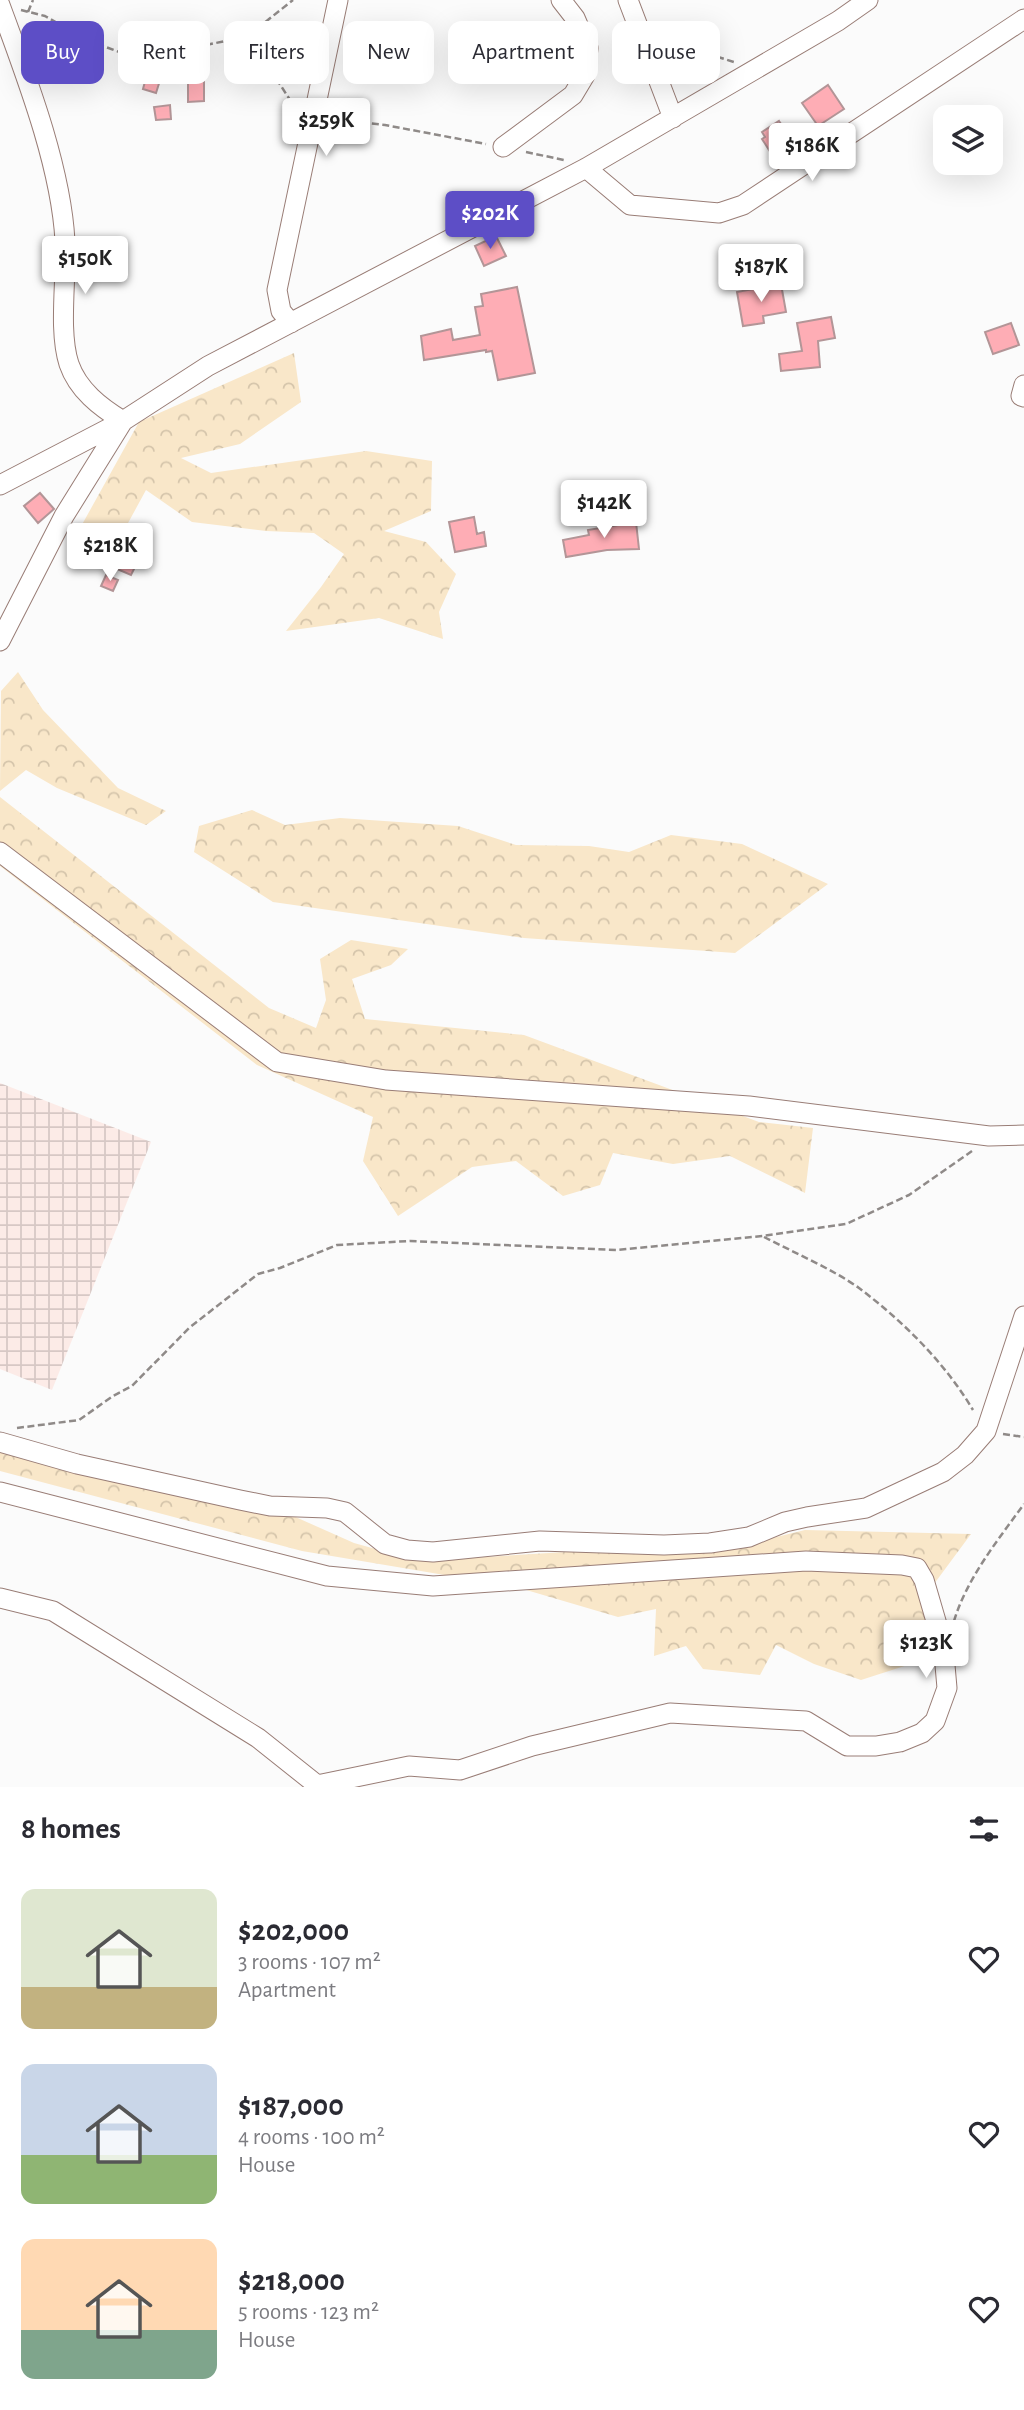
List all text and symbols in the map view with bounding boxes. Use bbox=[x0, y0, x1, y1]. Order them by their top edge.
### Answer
chip: Buy bbox=[21, 21, 104, 84]
chip: Rent bbox=[118, 21, 210, 84]
chip: Filters bbox=[224, 21, 329, 84]
chip: New bbox=[343, 21, 434, 84]
chip: Apartment bbox=[448, 21, 598, 84]
chip: House bbox=[612, 21, 720, 84]
pin: $259K bbox=[277, 99, 375, 158]
map controls bbox=[933, 105, 1003, 175]
button: layers bbox=[933, 105, 1003, 175]
text: $259K bbox=[298, 109, 354, 132]
pin: $186K bbox=[763, 124, 861, 183]
text: $186K bbox=[785, 134, 839, 157]
pin: $202K bbox=[441, 191, 539, 251]
text: $202K bbox=[461, 202, 519, 225]
pin: $150K bbox=[36, 236, 134, 296]
pin: $187K bbox=[712, 244, 810, 304]
text: $150K bbox=[58, 247, 112, 270]
text: $187K bbox=[734, 255, 788, 278]
pin: $142K bbox=[555, 480, 653, 540]
text: $142K bbox=[577, 491, 631, 514]
pin: $218K bbox=[61, 524, 159, 583]
text: $218K bbox=[83, 534, 137, 557]
pin: $123K bbox=[877, 1620, 975, 1680]
text: $123K bbox=[900, 1631, 952, 1654]
icon: filters bbox=[965, 1810, 1003, 1848]
text: 8 homes bbox=[21, 1814, 121, 1844]
text: $202,000 bbox=[238, 1916, 349, 1946]
icon: home bbox=[77, 1917, 161, 2001]
icon: heart bbox=[965, 1940, 1003, 1978]
text: 3 rooms · 107 m² bbox=[238, 1951, 381, 1974]
text: Apartment bbox=[238, 1979, 336, 2002]
text: $187,000 bbox=[238, 2091, 344, 2121]
icon: home bbox=[77, 2092, 161, 2176]
icon: heart bbox=[965, 2115, 1003, 2153]
text: 4 rooms · 100 m² bbox=[238, 2126, 385, 2149]
text: House bbox=[238, 2154, 295, 2177]
text: $218,000 bbox=[238, 2266, 345, 2296]
icon: home bbox=[77, 2267, 161, 2351]
icon: heart bbox=[965, 2290, 1003, 2328]
text: 5 rooms · 123 m² bbox=[238, 2301, 379, 2324]
text: House bbox=[238, 2329, 295, 2352]

